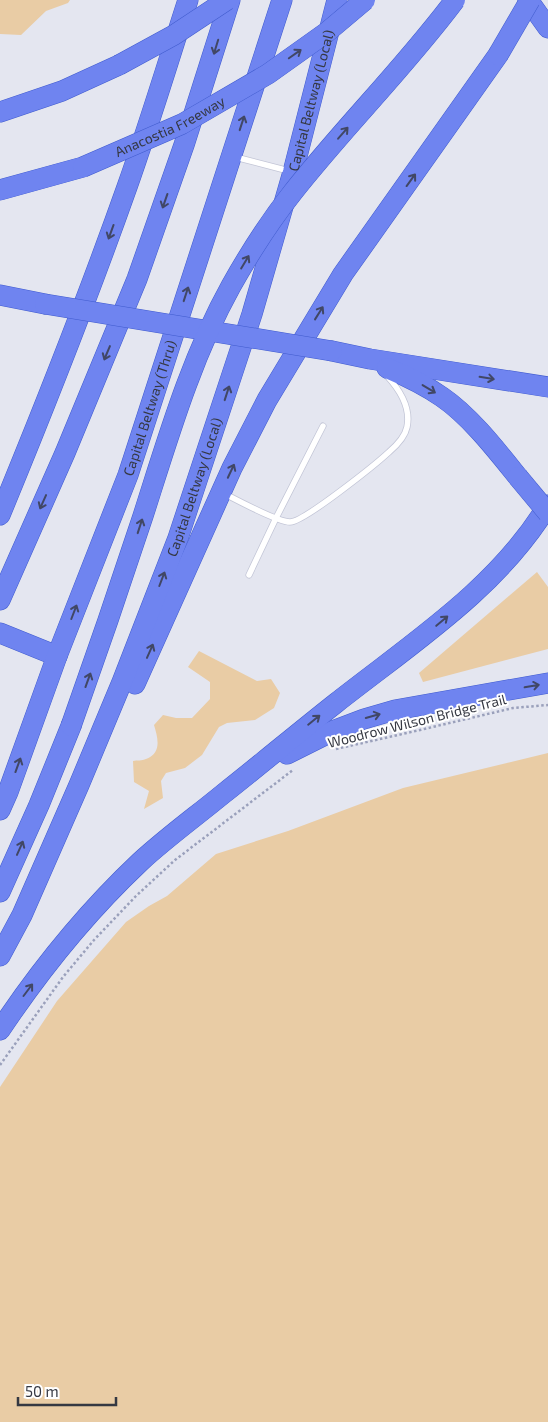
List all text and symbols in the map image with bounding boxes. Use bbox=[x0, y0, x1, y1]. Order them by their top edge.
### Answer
street label: Capital Beltway (Local) bbox=[285, 28, 337, 173]
one-way arrow bbox=[210, 38, 220, 54]
one-way arrow bbox=[288, 49, 302, 59]
street label: Anacostia Freeway bbox=[112, 92, 228, 160]
one-way arrow bbox=[238, 115, 247, 131]
one-way arrow bbox=[338, 127, 349, 140]
one-way arrow bbox=[406, 173, 416, 187]
one-way arrow bbox=[160, 193, 169, 208]
one-way arrow bbox=[106, 224, 115, 239]
one-way arrow bbox=[241, 256, 251, 270]
one-way arrow bbox=[182, 287, 191, 302]
one-way arrow bbox=[314, 307, 324, 321]
street label: Capital Beltway (Thru) bbox=[119, 338, 179, 478]
one-way arrow bbox=[102, 345, 111, 360]
one-way arrow bbox=[479, 373, 495, 383]
one-way arrow bbox=[422, 384, 436, 394]
one-way arrow bbox=[222, 385, 232, 401]
street label: Capital Beltway (Local) bbox=[163, 415, 225, 559]
one-way arrow bbox=[227, 464, 237, 479]
one-way arrow bbox=[38, 494, 48, 509]
one-way arrow bbox=[135, 518, 145, 534]
one-way arrow bbox=[158, 572, 167, 588]
one-way arrow bbox=[70, 605, 79, 620]
one-way arrow bbox=[435, 615, 448, 626]
one-way arrow bbox=[146, 644, 156, 659]
one-way arrow bbox=[84, 673, 93, 688]
one-way arrow bbox=[524, 680, 540, 690]
street label: Woodrow Wilson Bridge Trail bbox=[326, 690, 509, 751]
one-way arrow bbox=[364, 711, 380, 721]
one-way arrow bbox=[307, 715, 320, 726]
one-way arrow bbox=[14, 757, 23, 773]
one-way arrow bbox=[15, 841, 25, 856]
one-way arrow bbox=[22, 984, 33, 997]
scale bar bbox=[18, 1374, 115, 1406]
text: 50 m bbox=[25, 1382, 59, 1400]

